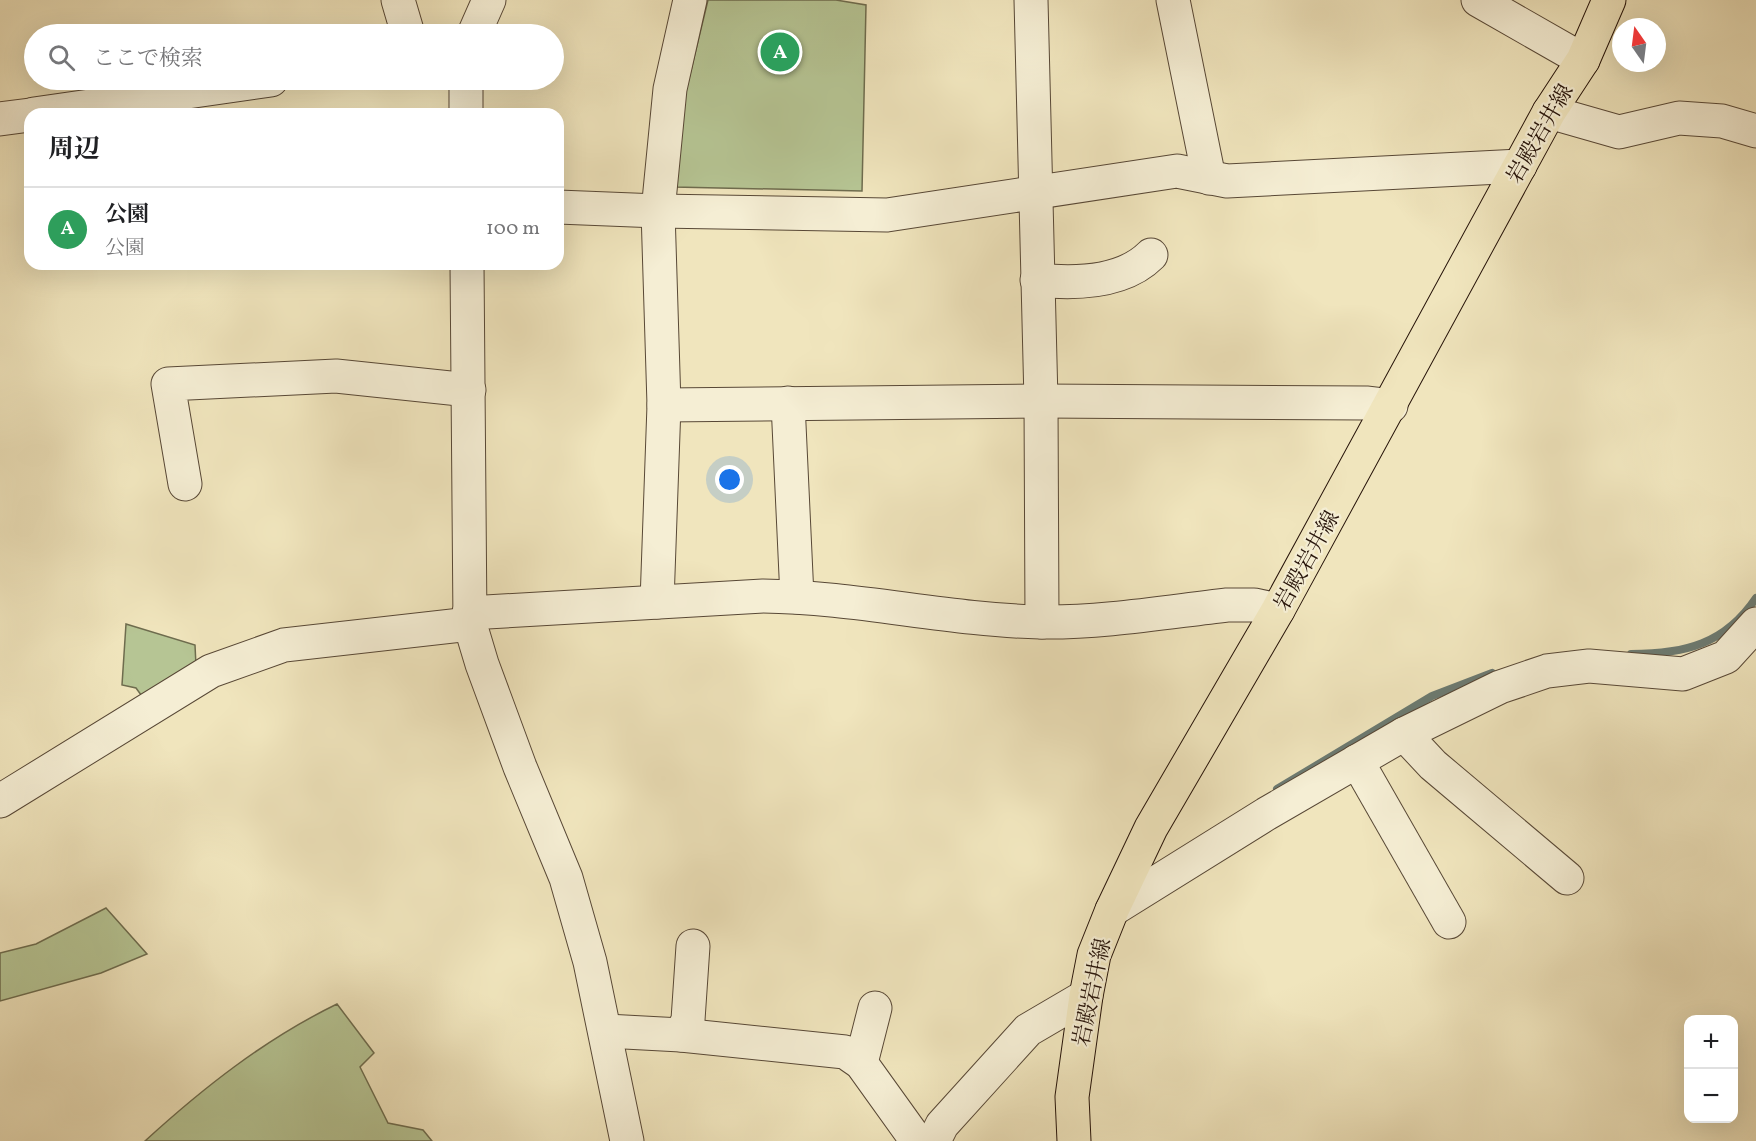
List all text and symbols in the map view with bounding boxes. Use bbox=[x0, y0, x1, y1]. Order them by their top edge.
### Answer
north arrow bbox=[1612, 18, 1666, 72]
search box bbox=[24, 24, 564, 90]
pin: A bbox=[760, 29, 800, 74]
icon: search bbox=[45, 41, 78, 74]
text: ここで検索 bbox=[93, 44, 203, 75]
street label: 岩殿岩井線 bbox=[1500, 79, 1582, 190]
text: 周辺 bbox=[48, 132, 100, 168]
text: 公園 bbox=[105, 200, 149, 231]
text: A bbox=[60, 215, 75, 243]
text: 100 m bbox=[486, 215, 540, 243]
text: 公園 bbox=[105, 235, 145, 263]
your location bbox=[715, 465, 744, 494]
street label: 岩殿岩井線 bbox=[1268, 506, 1348, 617]
street label: 岩殿岩井線 bbox=[1067, 935, 1120, 1050]
map controls bbox=[1684, 1015, 1738, 1123]
button: + bbox=[1684, 1015, 1738, 1069]
button: − bbox=[1684, 1069, 1738, 1123]

